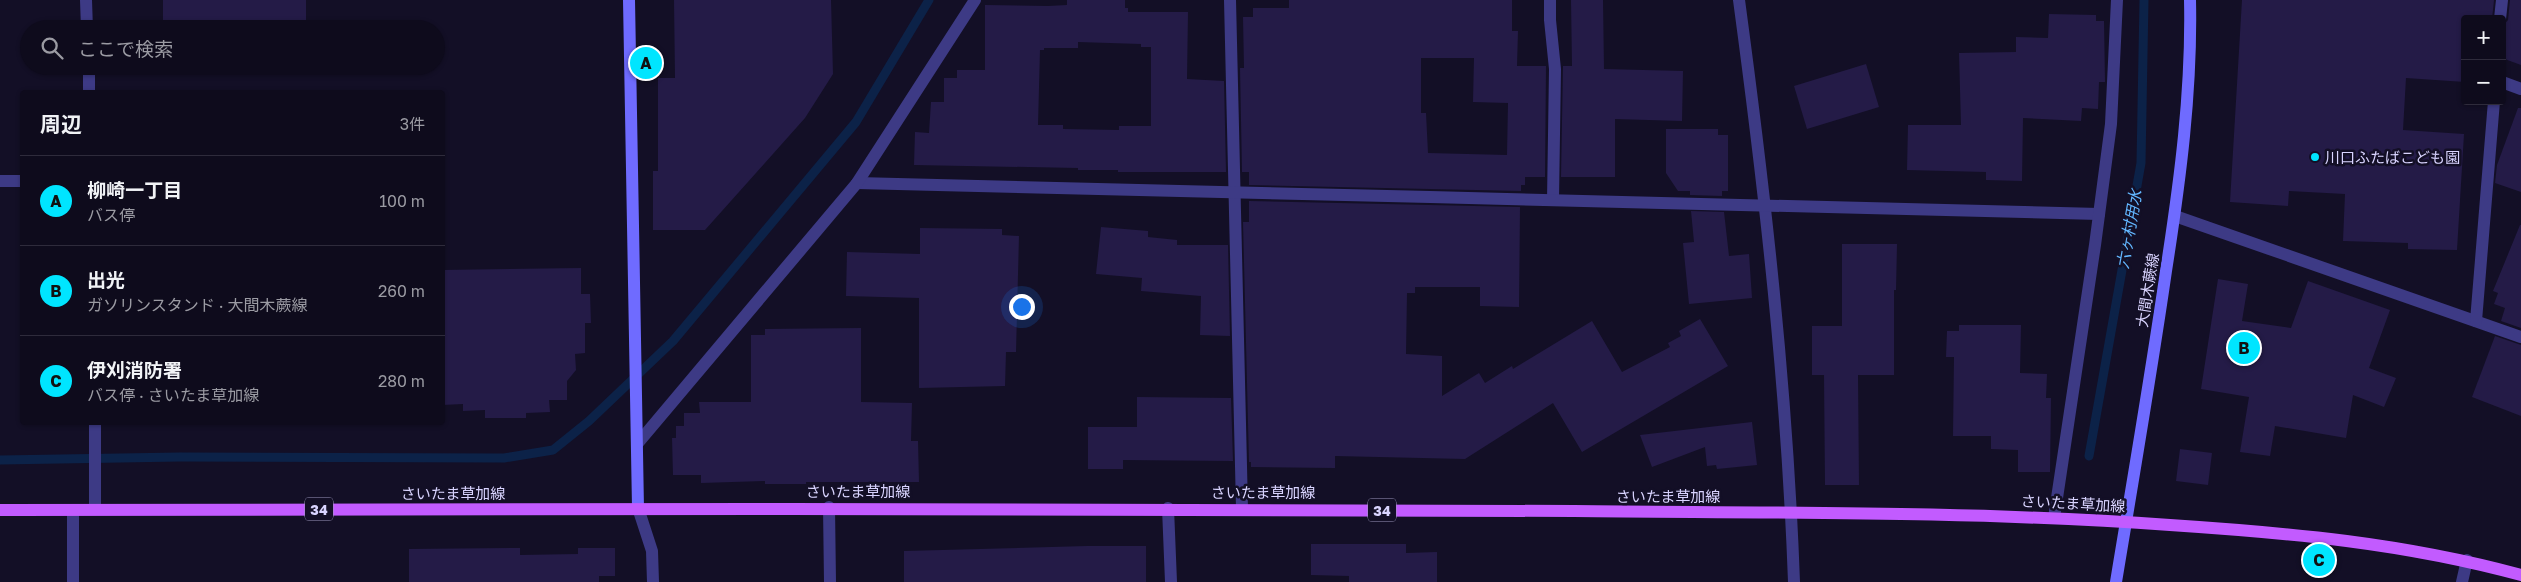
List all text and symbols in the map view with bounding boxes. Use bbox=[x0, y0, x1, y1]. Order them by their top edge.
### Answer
map controls bbox=[2461, 15, 2506, 105]
button: + bbox=[2461, 15, 2506, 60]
search box bbox=[20, 20, 445, 75]
icon: search bbox=[38, 34, 66, 62]
text: ここで検索 bbox=[78, 37, 173, 60]
pin: A bbox=[630, 44, 662, 82]
button: − bbox=[2461, 60, 2506, 105]
text: 周辺 bbox=[40, 111, 82, 137]
text: 3件 bbox=[400, 114, 425, 134]
place label: 川口ふたばこども園 bbox=[2325, 148, 2460, 166]
marker: 川口ふたばこども園 bbox=[2309, 151, 2321, 163]
text: 柳崎一丁目 bbox=[87, 178, 182, 201]
water label: 六ヶ村用水 bbox=[2112, 186, 2146, 270]
text: A bbox=[50, 191, 62, 211]
text: 100 m bbox=[379, 191, 425, 211]
text: バス停 bbox=[87, 205, 135, 225]
street label: 大間木蕨線 bbox=[2132, 252, 2162, 328]
text: 出光 bbox=[87, 268, 125, 291]
text: B bbox=[50, 281, 62, 301]
text: 260 m bbox=[378, 281, 425, 301]
your location bbox=[1009, 294, 1035, 320]
text: ガソリンスタンド · 大間木蕨線 bbox=[87, 295, 307, 315]
pin: B bbox=[2228, 329, 2260, 367]
text: 伊刈消防署 bbox=[87, 358, 182, 381]
text: C bbox=[50, 371, 62, 391]
text: 280 m bbox=[378, 371, 425, 391]
text: バス停 · さいたま草加線 bbox=[87, 385, 259, 405]
street label: さいたま草加線 bbox=[806, 482, 910, 500]
street label: さいたま草加線 bbox=[1211, 483, 1315, 501]
street label: さいたま草加線 bbox=[401, 484, 505, 502]
street label: さいたま草加線 bbox=[1616, 487, 1720, 505]
street label: さいたま草加線 bbox=[2020, 491, 2126, 515]
road number: 34 bbox=[305, 498, 333, 520]
road number: 34 bbox=[1368, 498, 1396, 522]
pin: C bbox=[2303, 541, 2335, 579]

